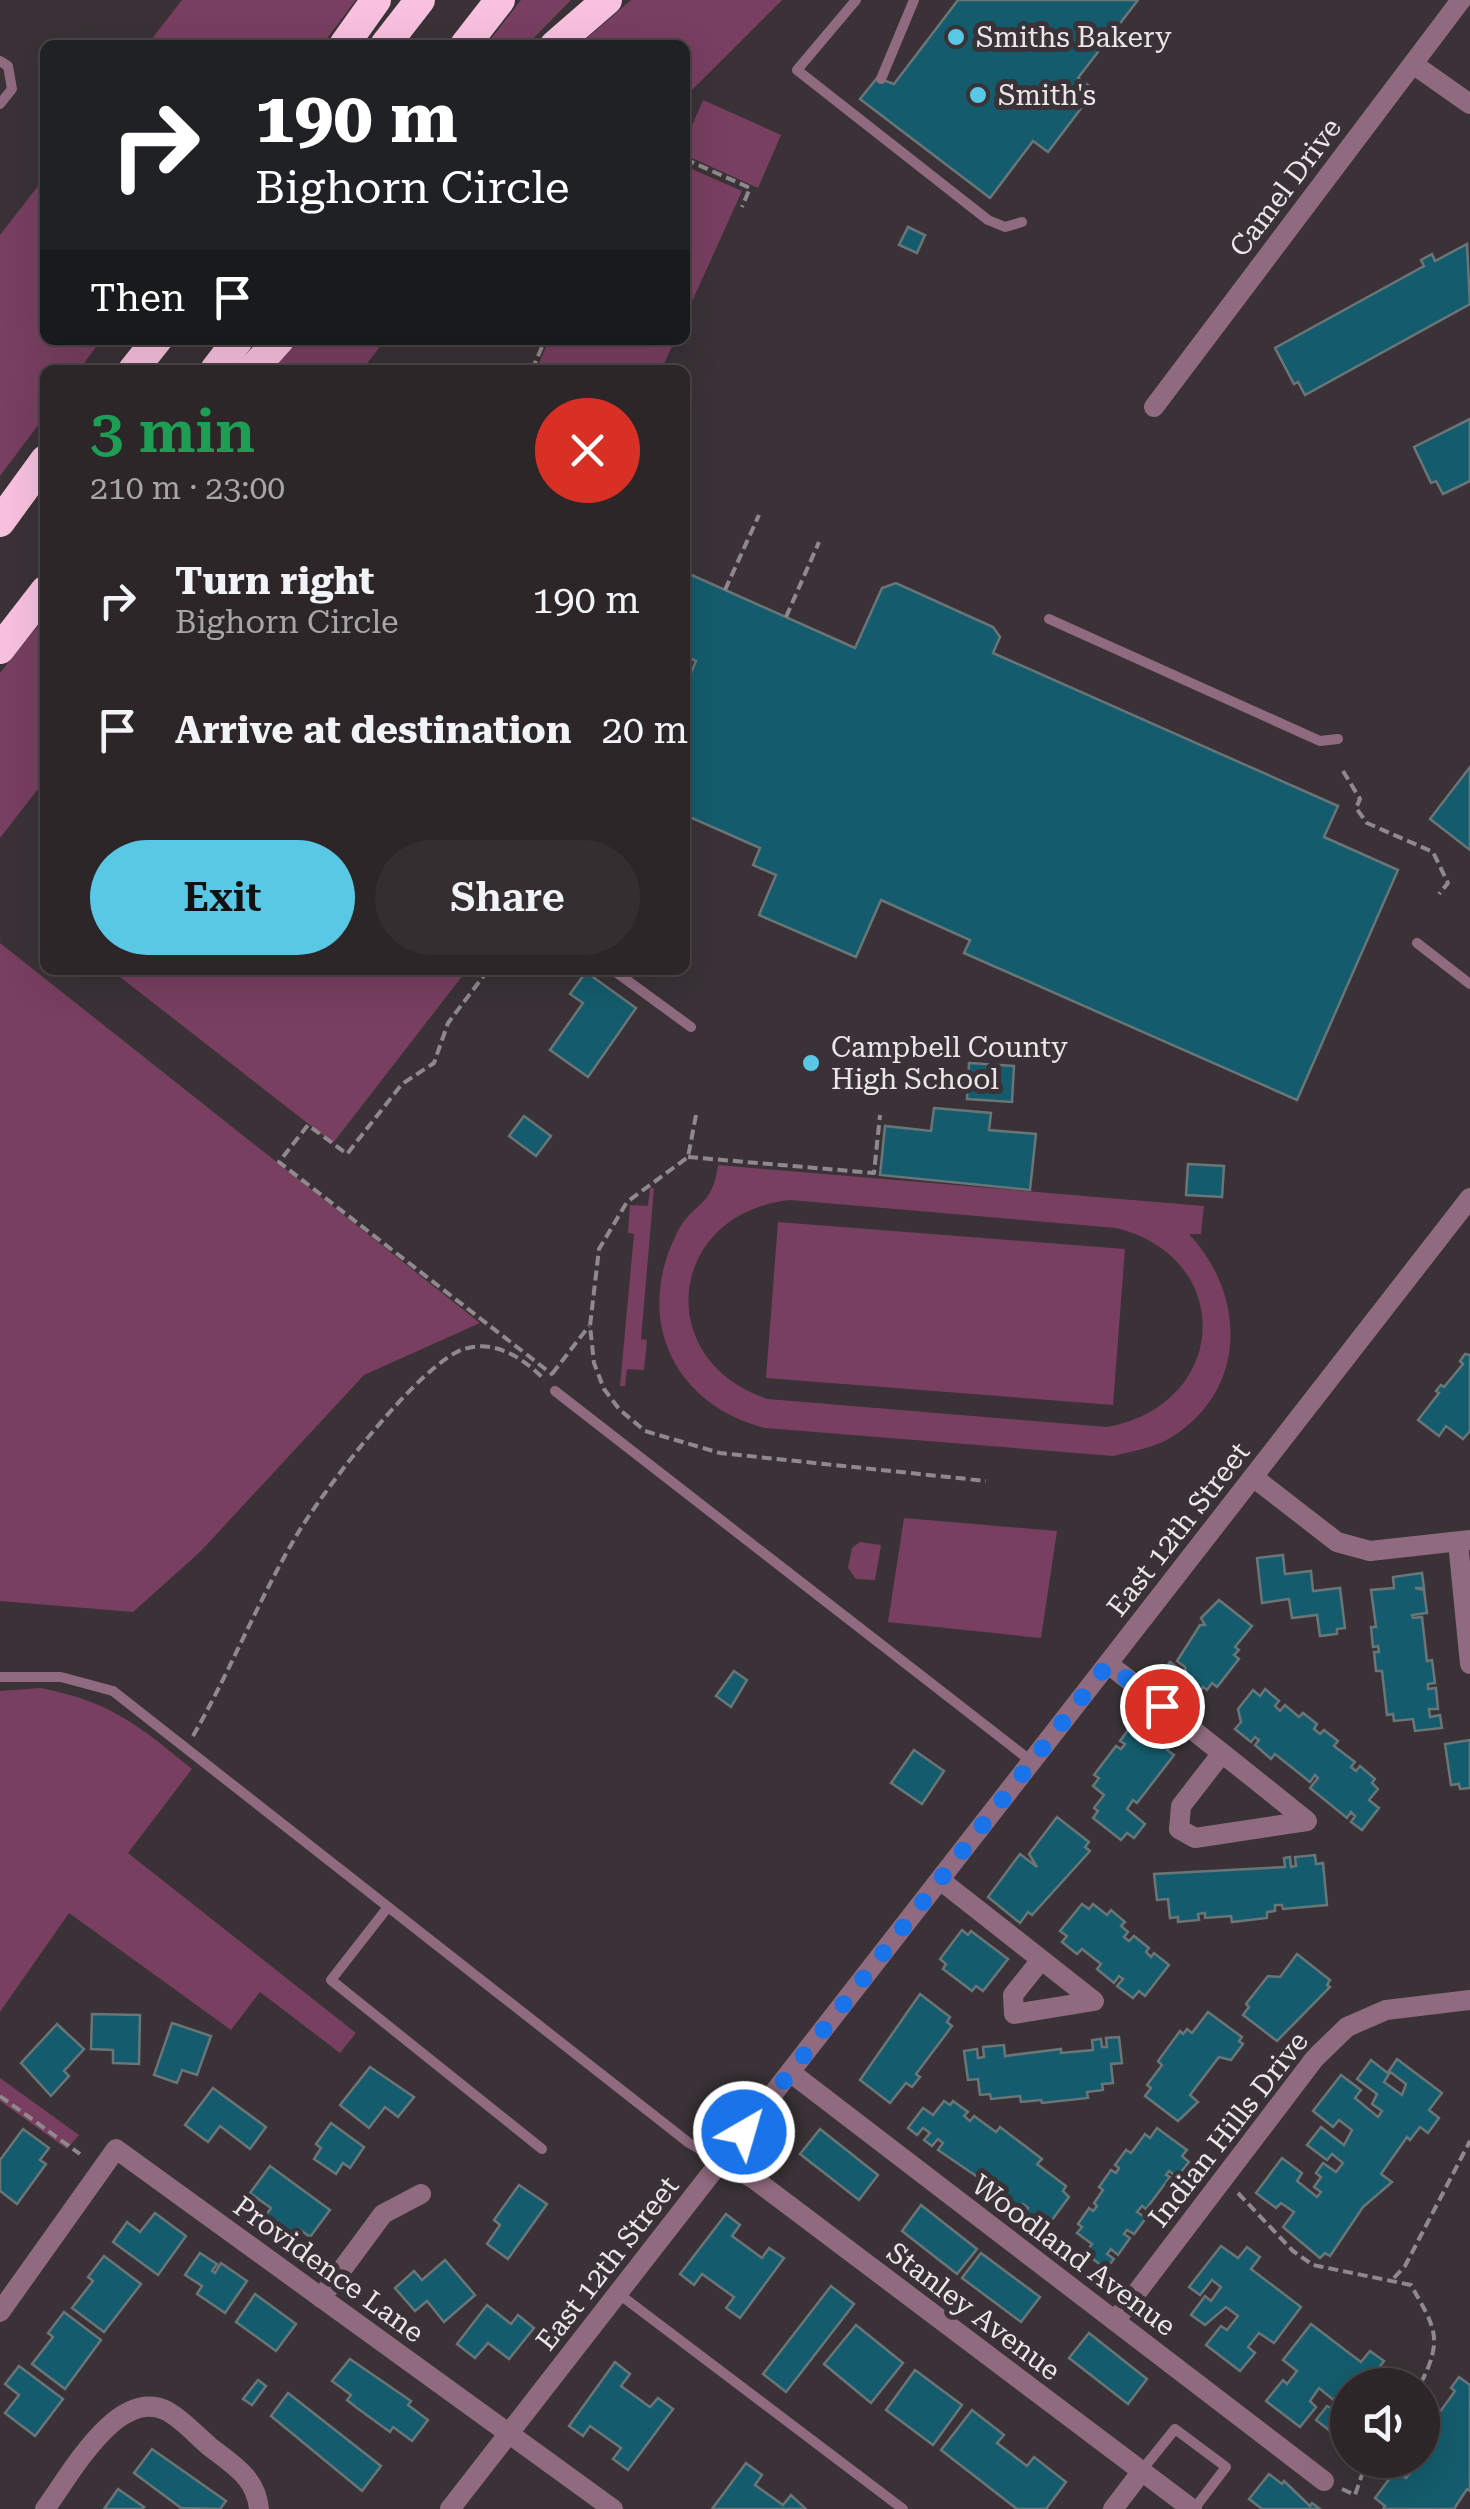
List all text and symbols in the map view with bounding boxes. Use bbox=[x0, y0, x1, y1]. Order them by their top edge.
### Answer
place label: Smiths Bakery bbox=[976, 21, 1172, 54]
marker: Smiths Bakery bbox=[945, 26, 967, 48]
text: 190 m bbox=[255, 77, 458, 159]
place label: Smith's bbox=[998, 79, 1096, 112]
icon: right bbox=[90, 80, 220, 210]
marker: Smith's bbox=[967, 84, 989, 106]
street label: Camel Drive bbox=[1223, 112, 1348, 263]
text: Bighorn Circle bbox=[255, 161, 570, 214]
icon: arrive bbox=[205, 270, 260, 325]
text: Then bbox=[90, 276, 185, 320]
text: 3 min bbox=[90, 396, 255, 467]
button: close bbox=[535, 398, 640, 503]
text: 210 m · 23:00 bbox=[90, 469, 285, 507]
text: Turn right bbox=[175, 559, 374, 603]
icon: right bbox=[90, 573, 145, 628]
text: 190 m bbox=[532, 578, 640, 622]
text: Bighorn Circle bbox=[175, 603, 399, 641]
icon: arrive bbox=[90, 703, 145, 758]
text: Arrive at destination bbox=[175, 708, 571, 752]
text: 20 m bbox=[601, 708, 688, 752]
button: Exit bbox=[90, 840, 355, 955]
button: Share bbox=[375, 840, 640, 955]
place label: Campbell County High School bbox=[831, 1031, 1068, 1096]
marker: Campbell County High School bbox=[800, 1052, 822, 1074]
street label: East 12th Street bbox=[1100, 1436, 1256, 1623]
pin bbox=[1120, 1664, 1205, 1749]
icon: arrive bbox=[1135, 1679, 1190, 1734]
street label: Indian Hills Drive bbox=[1142, 2025, 1315, 2234]
position arrow bbox=[692, 2080, 796, 2184]
street label: Woodland Avenue bbox=[965, 2168, 1182, 2343]
street label: East 12th Street bbox=[529, 2170, 685, 2357]
street label: Providence Lane bbox=[227, 2189, 430, 2349]
street label: Stanley Avenue bbox=[881, 2236, 1067, 2387]
map controls bbox=[1330, 2368, 1440, 2478]
button: sound bbox=[1330, 2368, 1440, 2478]

